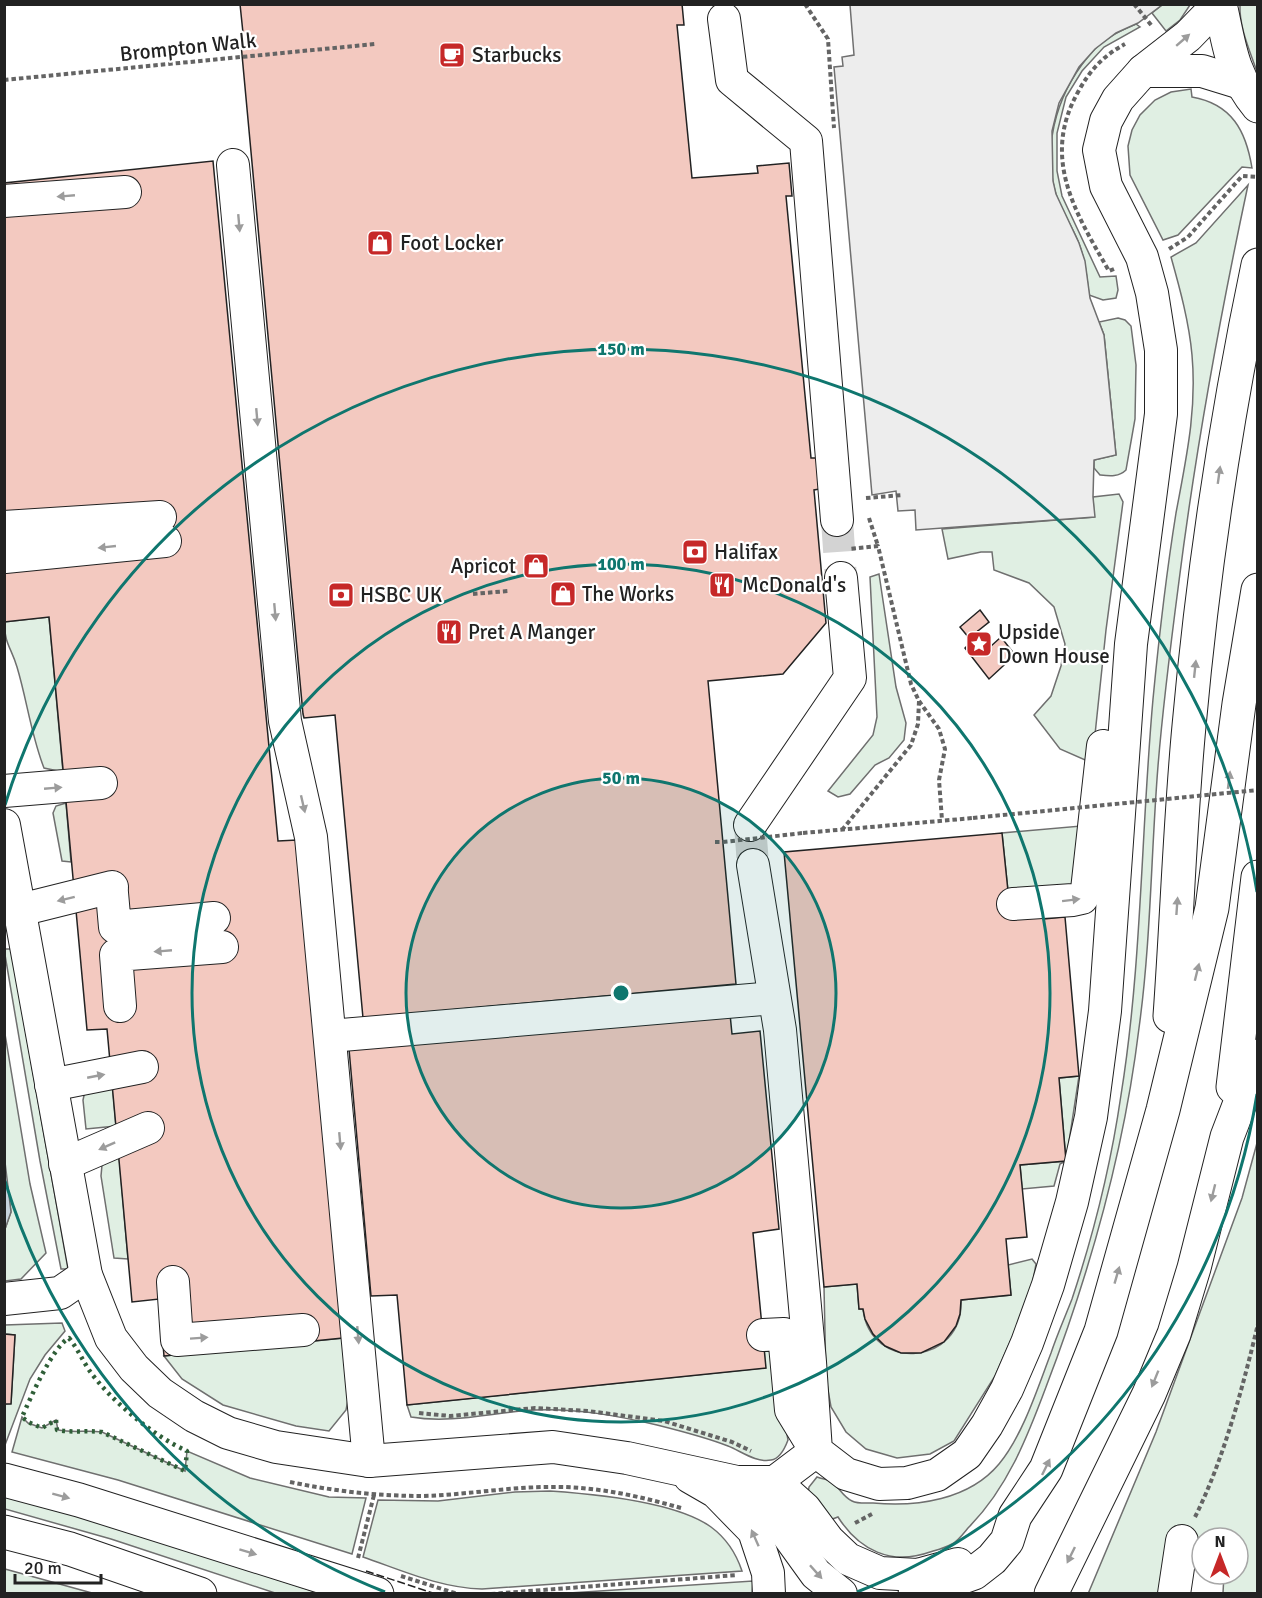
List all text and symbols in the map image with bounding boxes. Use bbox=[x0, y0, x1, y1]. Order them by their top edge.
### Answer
street label: Brompton Walk bbox=[118, 27, 258, 67]
one-way arrow bbox=[1175, 34, 1190, 47]
cafe icon: Starbucks bbox=[437, 40, 467, 70]
place label: Starbucks bbox=[472, 42, 562, 68]
one-way arrow bbox=[57, 192, 76, 201]
one-way arrow bbox=[234, 214, 244, 233]
shop icon: Foot Locker bbox=[365, 228, 395, 258]
place label: Foot Locker bbox=[400, 230, 504, 256]
text: 150 m bbox=[597, 338, 645, 360]
one-way arrow bbox=[252, 408, 262, 427]
one-way arrow bbox=[1215, 466, 1224, 485]
bank icon: Halifax bbox=[680, 537, 710, 567]
place label: Halifax bbox=[714, 539, 778, 565]
one-way arrow bbox=[97, 542, 116, 552]
shop icon: Apricot bbox=[521, 551, 551, 581]
place label: Apricot bbox=[450, 553, 516, 579]
text: 100 m bbox=[597, 553, 645, 575]
restaurant icon: McDonald's bbox=[707, 570, 737, 600]
place label: McDonald's bbox=[742, 572, 846, 598]
shop icon: The Works bbox=[548, 579, 578, 609]
bank icon: HSBC UK bbox=[326, 580, 356, 610]
place label: The Works bbox=[582, 581, 674, 607]
place label: HSBC UK bbox=[360, 582, 443, 608]
one-way arrow bbox=[270, 602, 280, 621]
restaurant icon: Pret A Manger bbox=[434, 617, 464, 647]
place label: Pret A Manger bbox=[468, 619, 596, 645]
place label: Upside Down House bbox=[998, 619, 1110, 669]
place icon: Upside Down House bbox=[964, 629, 994, 659]
one-way arrow bbox=[1190, 659, 1200, 678]
text: 50 m bbox=[602, 767, 640, 789]
one-way arrow bbox=[1224, 770, 1234, 789]
one-way arrow bbox=[43, 783, 62, 793]
one-way arrow bbox=[299, 795, 309, 813]
one-way arrow bbox=[57, 894, 75, 904]
one-way arrow bbox=[1062, 895, 1081, 904]
one-way arrow bbox=[1173, 896, 1182, 915]
one-way arrow bbox=[154, 947, 173, 956]
one-way arrow bbox=[1192, 963, 1202, 981]
centre of rings bbox=[611, 983, 631, 1003]
one-way arrow bbox=[87, 1071, 106, 1080]
one-way arrow bbox=[335, 1132, 345, 1151]
one-way arrow bbox=[97, 1141, 115, 1151]
one-way arrow bbox=[1208, 1185, 1217, 1203]
one-way arrow bbox=[1113, 1266, 1122, 1284]
one-way arrow bbox=[353, 1326, 363, 1345]
one-way arrow bbox=[189, 1333, 208, 1343]
one-way arrow bbox=[1150, 1371, 1160, 1389]
one-way arrow bbox=[1042, 1458, 1051, 1475]
one-way arrow bbox=[52, 1491, 70, 1501]
north arrow bbox=[1190, 1526, 1250, 1586]
one-way arrow bbox=[750, 1528, 760, 1546]
text: N bbox=[1214, 1532, 1226, 1552]
scale bar bbox=[15, 1547, 100, 1585]
one-way arrow bbox=[1066, 1547, 1075, 1564]
one-way arrow bbox=[239, 1548, 257, 1557]
text: 20 m bbox=[24, 1557, 62, 1579]
one-way arrow bbox=[809, 1564, 823, 1579]

